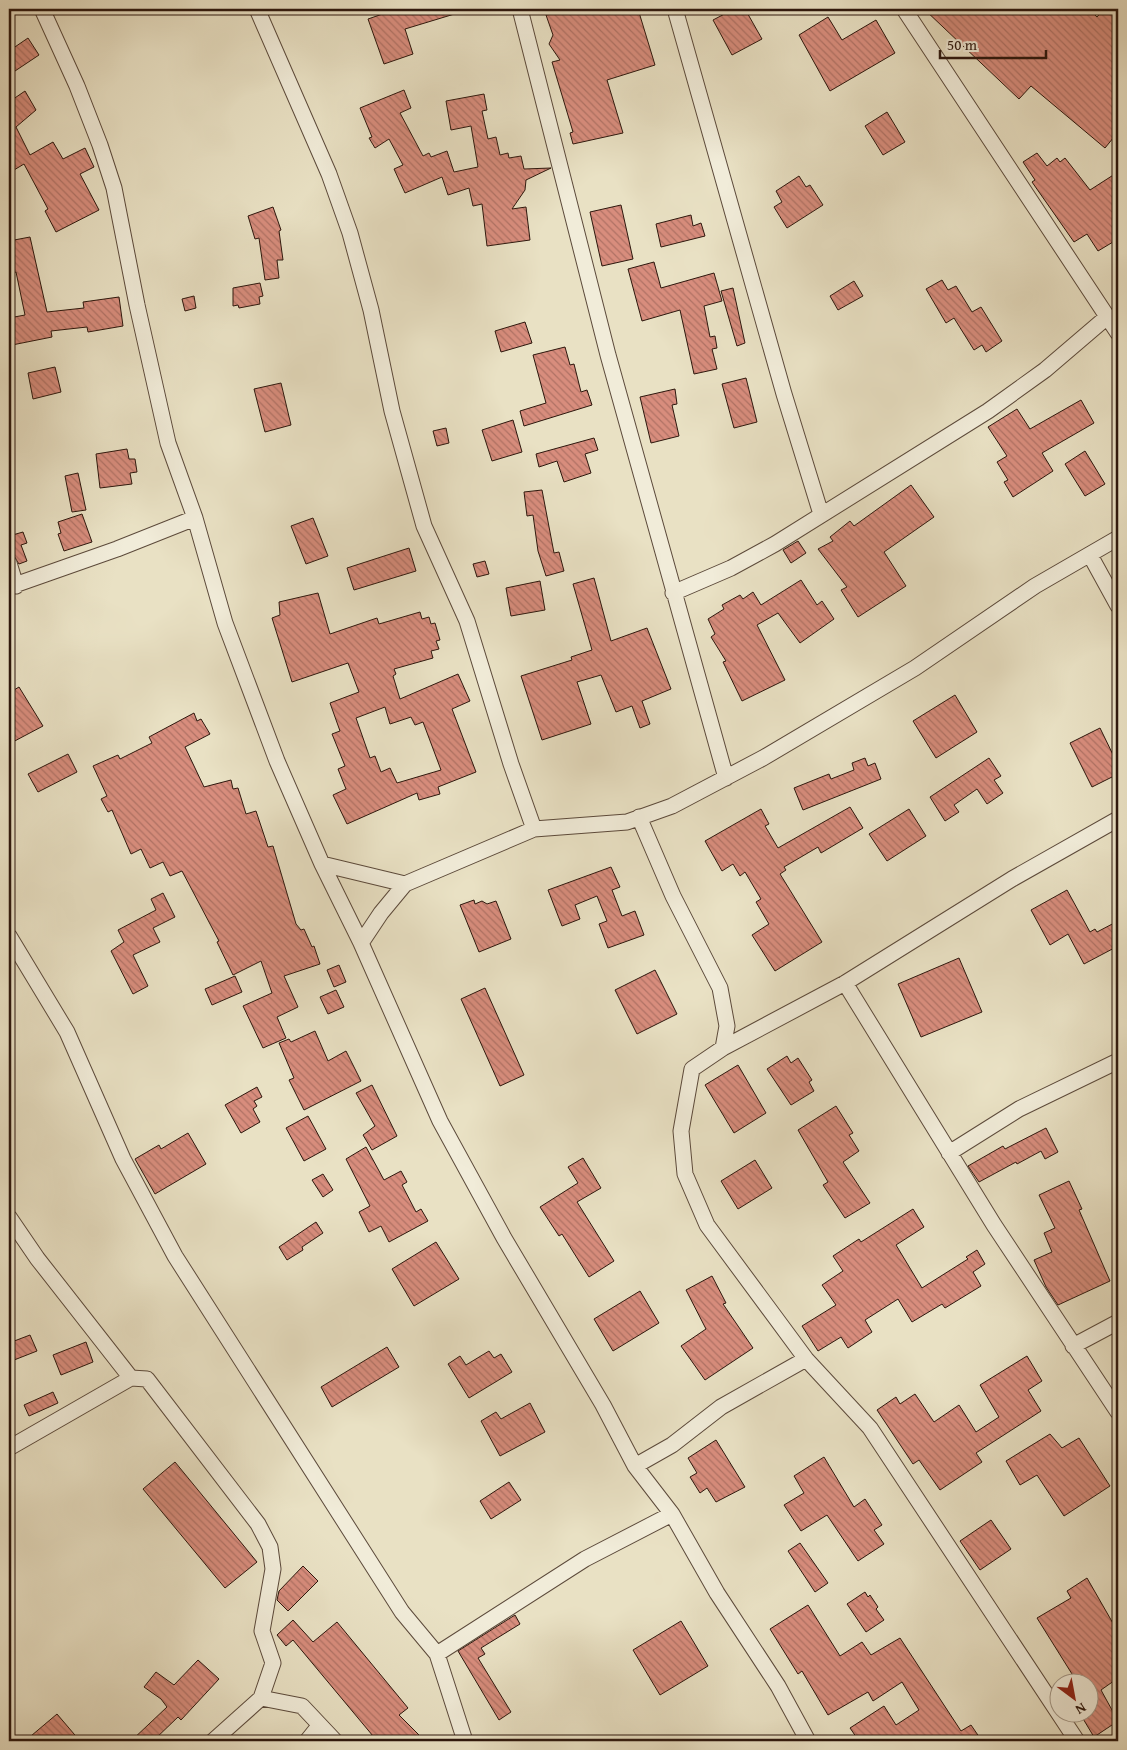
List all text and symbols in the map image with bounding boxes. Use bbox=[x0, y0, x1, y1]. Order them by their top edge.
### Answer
scale bar bbox=[940, 28, 1046, 60]
text: 50 m bbox=[947, 34, 978, 55]
north arrow bbox=[1050, 1672, 1100, 1722]
text: N bbox=[1071, 1698, 1090, 1720]

